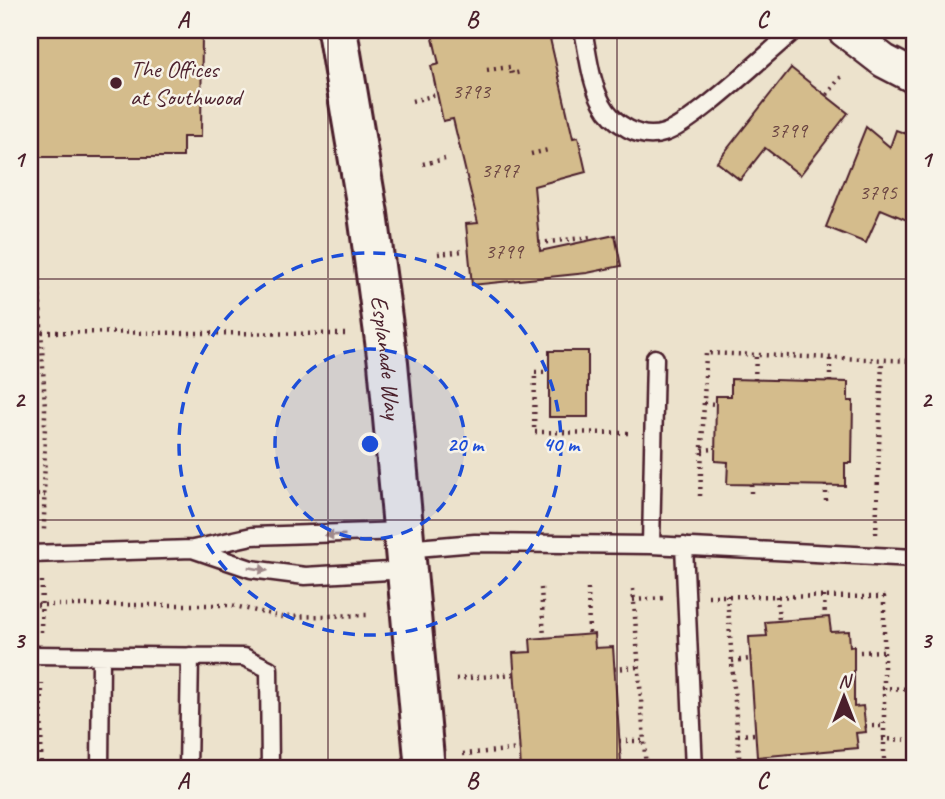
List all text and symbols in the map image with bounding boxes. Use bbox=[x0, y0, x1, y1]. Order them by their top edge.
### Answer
text: A bbox=[177, 5, 191, 34]
text: B bbox=[466, 5, 480, 34]
text: C bbox=[757, 5, 771, 34]
place label: The Offices at Southwood bbox=[130, 54, 244, 112]
marker: The Offices at Southwood bbox=[108, 75, 124, 91]
house number: 3793 bbox=[452, 78, 491, 104]
house number: 3799 bbox=[769, 117, 808, 143]
text: 1 bbox=[14, 145, 27, 174]
text: 1 bbox=[921, 145, 934, 174]
house number: 3797 bbox=[481, 157, 520, 183]
house number: 3795 bbox=[859, 179, 898, 205]
house number: 3799 bbox=[485, 238, 524, 264]
street label: Esplanade Way bbox=[364, 294, 408, 422]
text: 2 bbox=[14, 385, 27, 414]
text: 2 bbox=[921, 385, 934, 414]
text: 20 m bbox=[447, 431, 485, 457]
text: 40 m bbox=[543, 431, 581, 457]
centre of rings bbox=[358, 432, 382, 456]
one-way arrow bbox=[323, 529, 345, 541]
one-way arrow bbox=[247, 564, 269, 575]
text: 3 bbox=[14, 626, 27, 655]
text: 3 bbox=[921, 626, 934, 655]
north arrow bbox=[808, 662, 878, 732]
text: N bbox=[838, 669, 853, 693]
text: A bbox=[177, 766, 191, 795]
text: B bbox=[466, 766, 480, 795]
text: C bbox=[757, 766, 771, 795]

